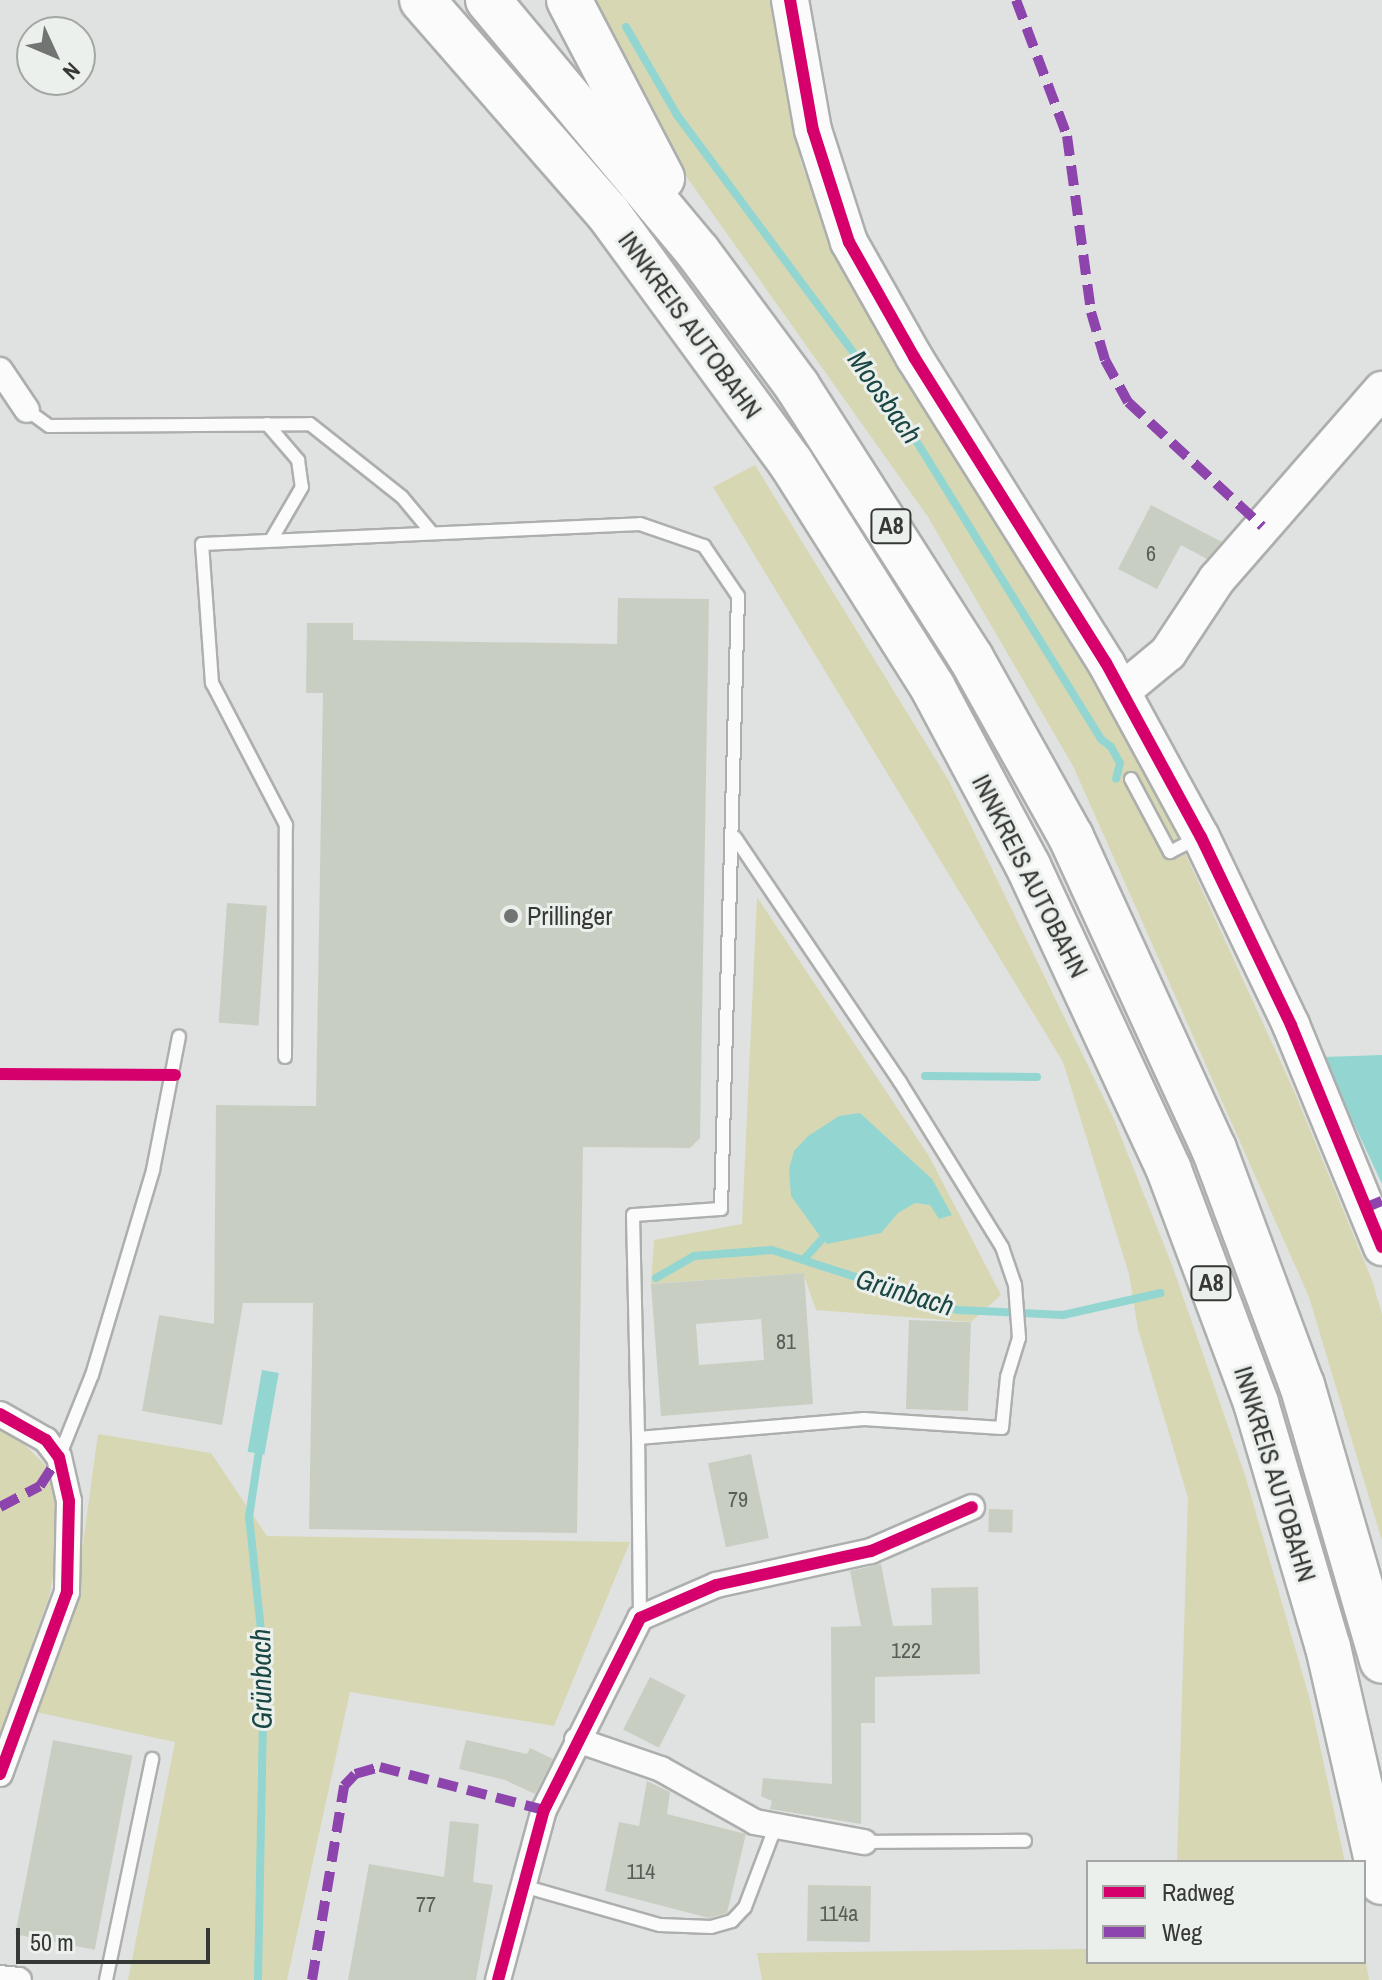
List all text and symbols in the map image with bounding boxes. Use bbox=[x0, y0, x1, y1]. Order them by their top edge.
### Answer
north arrow bbox=[16, 16, 96, 96]
text: N bbox=[57, 56, 87, 86]
street label: INNKREIS AUTOBAHN bbox=[611, 225, 769, 425]
water label: Moosbach bbox=[841, 344, 929, 450]
road number: A8 bbox=[869, 506, 913, 546]
house number: 6 bbox=[1146, 541, 1156, 567]
street label: INNKREIS AUTOBAHN bbox=[965, 769, 1095, 983]
place label: Prillinger bbox=[527, 900, 612, 932]
marker: Prillinger bbox=[502, 907, 520, 925]
water label: Grünbach bbox=[852, 1261, 958, 1323]
road number: A8 bbox=[1189, 1263, 1233, 1303]
house number: 81 bbox=[776, 1329, 796, 1355]
street label: INNKREIS AUTOBAHN bbox=[1227, 1362, 1323, 1586]
house number: 79 bbox=[728, 1487, 748, 1513]
water label: Grünbach bbox=[243, 1628, 279, 1730]
house number: 122 bbox=[891, 1638, 921, 1664]
house number: 114 bbox=[627, 1859, 655, 1885]
legend bbox=[1086, 1860, 1366, 1964]
text: Radweg bbox=[1162, 1876, 1234, 1908]
house number: 77 bbox=[416, 1892, 436, 1918]
house number: 114a bbox=[820, 1901, 858, 1927]
scale bar bbox=[20, 1912, 214, 1962]
text: Weg bbox=[1162, 1916, 1202, 1948]
text: 50 m bbox=[30, 1926, 74, 1958]

